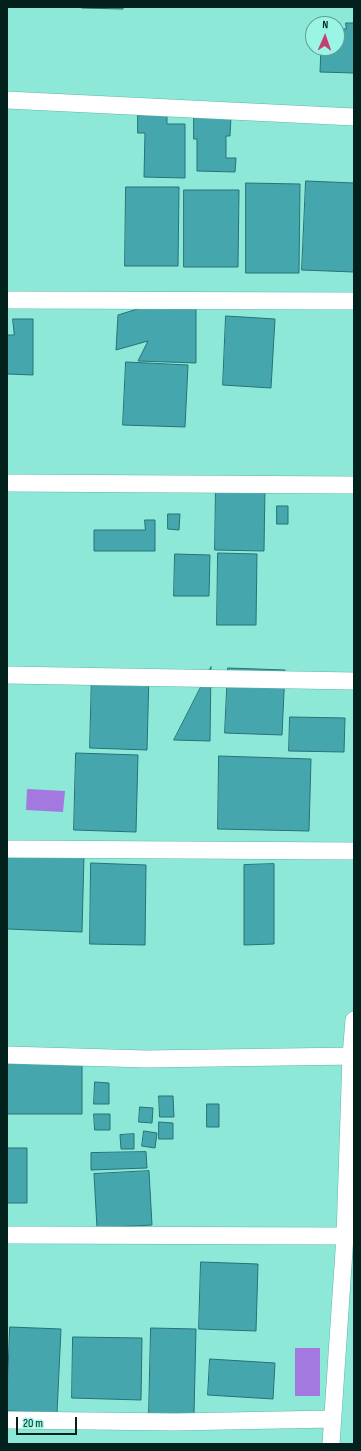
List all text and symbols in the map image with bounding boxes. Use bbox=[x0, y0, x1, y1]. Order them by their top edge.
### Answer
north arrow bbox=[305, 16, 345, 56]
text: N bbox=[322, 18, 329, 31]
scale bar bbox=[18, 1409, 79, 1435]
text: 20 m bbox=[23, 1416, 43, 1431]

